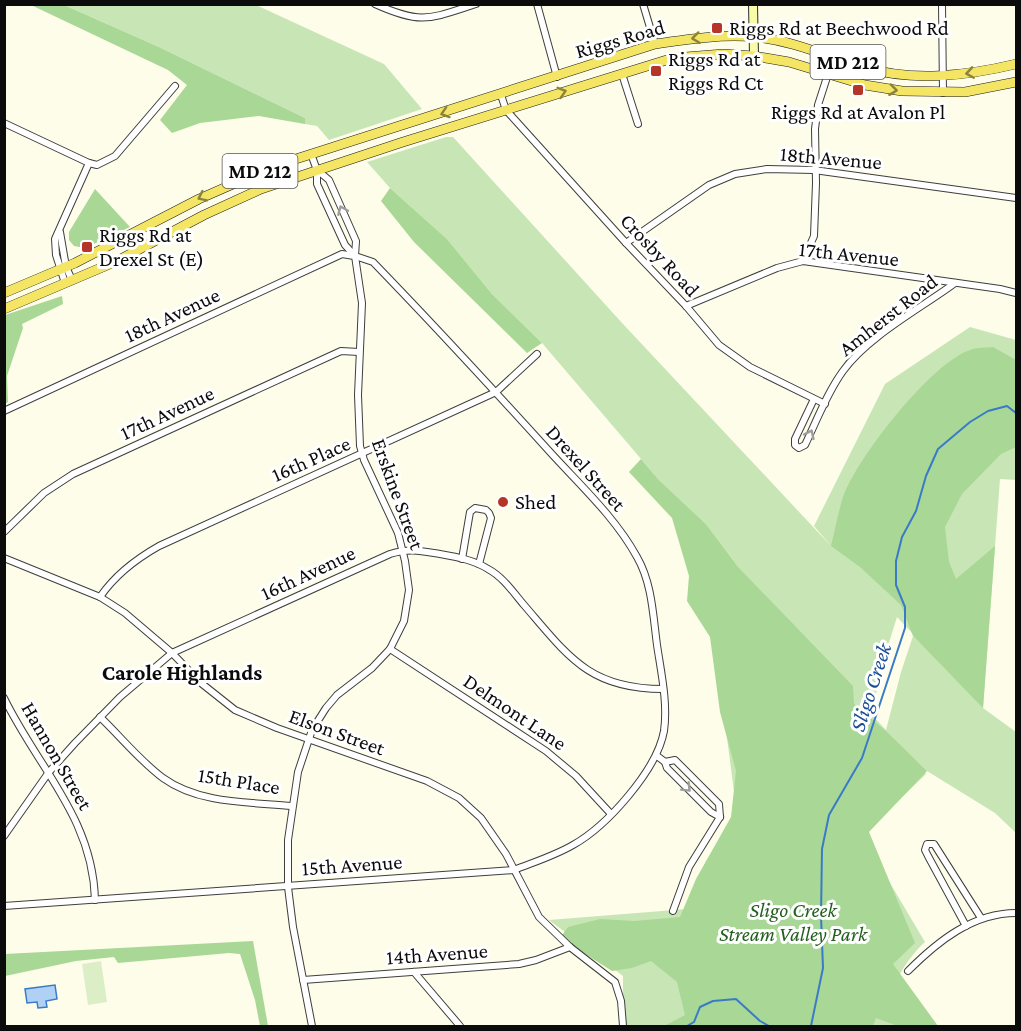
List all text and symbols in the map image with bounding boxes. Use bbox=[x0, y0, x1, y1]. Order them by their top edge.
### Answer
street label: Riggs Road bbox=[572, 15, 668, 63]
place label: Riggs Rd at Beechwood Rd bbox=[729, 16, 949, 40]
marker: Riggs Rd at Beechwood Rd bbox=[710, 21, 724, 35]
one-way arrow bbox=[692, 31, 701, 44]
road number: MD 212 bbox=[810, 45, 886, 79]
place label: Riggs Rd at Riggs Rd Ct bbox=[668, 47, 764, 95]
marker: Riggs Rd at Riggs Rd Ct bbox=[649, 64, 663, 78]
one-way arrow bbox=[966, 66, 976, 79]
marker: Riggs Rd at Avalon Pl bbox=[851, 83, 865, 97]
one-way arrow bbox=[888, 83, 897, 95]
one-way arrow bbox=[556, 87, 567, 99]
place label: Riggs Rd at Avalon Pl bbox=[771, 100, 945, 124]
one-way arrow bbox=[440, 105, 451, 118]
street label: 18th Avenue bbox=[779, 142, 883, 174]
road number: MD 212 bbox=[222, 154, 298, 188]
one-way arrow bbox=[198, 190, 209, 202]
one-way arrow bbox=[338, 205, 350, 216]
street label: Crosby Road bbox=[615, 208, 705, 302]
place label: Riggs Rd at Drexel St (E) bbox=[99, 223, 204, 271]
street label: 17th Avenue bbox=[798, 237, 900, 271]
marker: Riggs Rd at Drexel St (E) bbox=[80, 240, 94, 254]
street label: Amherst Road bbox=[834, 269, 942, 361]
street label: 18th Avenue bbox=[121, 283, 223, 347]
street label: 17th Avenue bbox=[116, 381, 218, 445]
street label: Drexel Street bbox=[541, 420, 632, 517]
one-way arrow bbox=[803, 429, 815, 440]
street label: 16th Place bbox=[268, 431, 354, 487]
street label: Erskine Street bbox=[367, 435, 429, 554]
place label: Shed bbox=[515, 490, 556, 514]
marker: Shed bbox=[496, 495, 510, 509]
street label: 16th Avenue bbox=[257, 541, 359, 605]
water label: Sligo Creek bbox=[844, 639, 897, 734]
district label: Carole Highlands bbox=[102, 660, 262, 685]
street label: Delmont Lane bbox=[459, 669, 571, 755]
street label: Hannon Street bbox=[16, 698, 98, 815]
street label: Elson Street bbox=[286, 704, 389, 761]
street label: 15th Place bbox=[196, 763, 282, 799]
one-way arrow bbox=[679, 780, 690, 791]
street label: 15th Avenue bbox=[301, 850, 403, 880]
park label: Sligo Creek Stream Valley Park bbox=[719, 898, 868, 946]
street label: 14th Avenue bbox=[385, 938, 489, 970]

